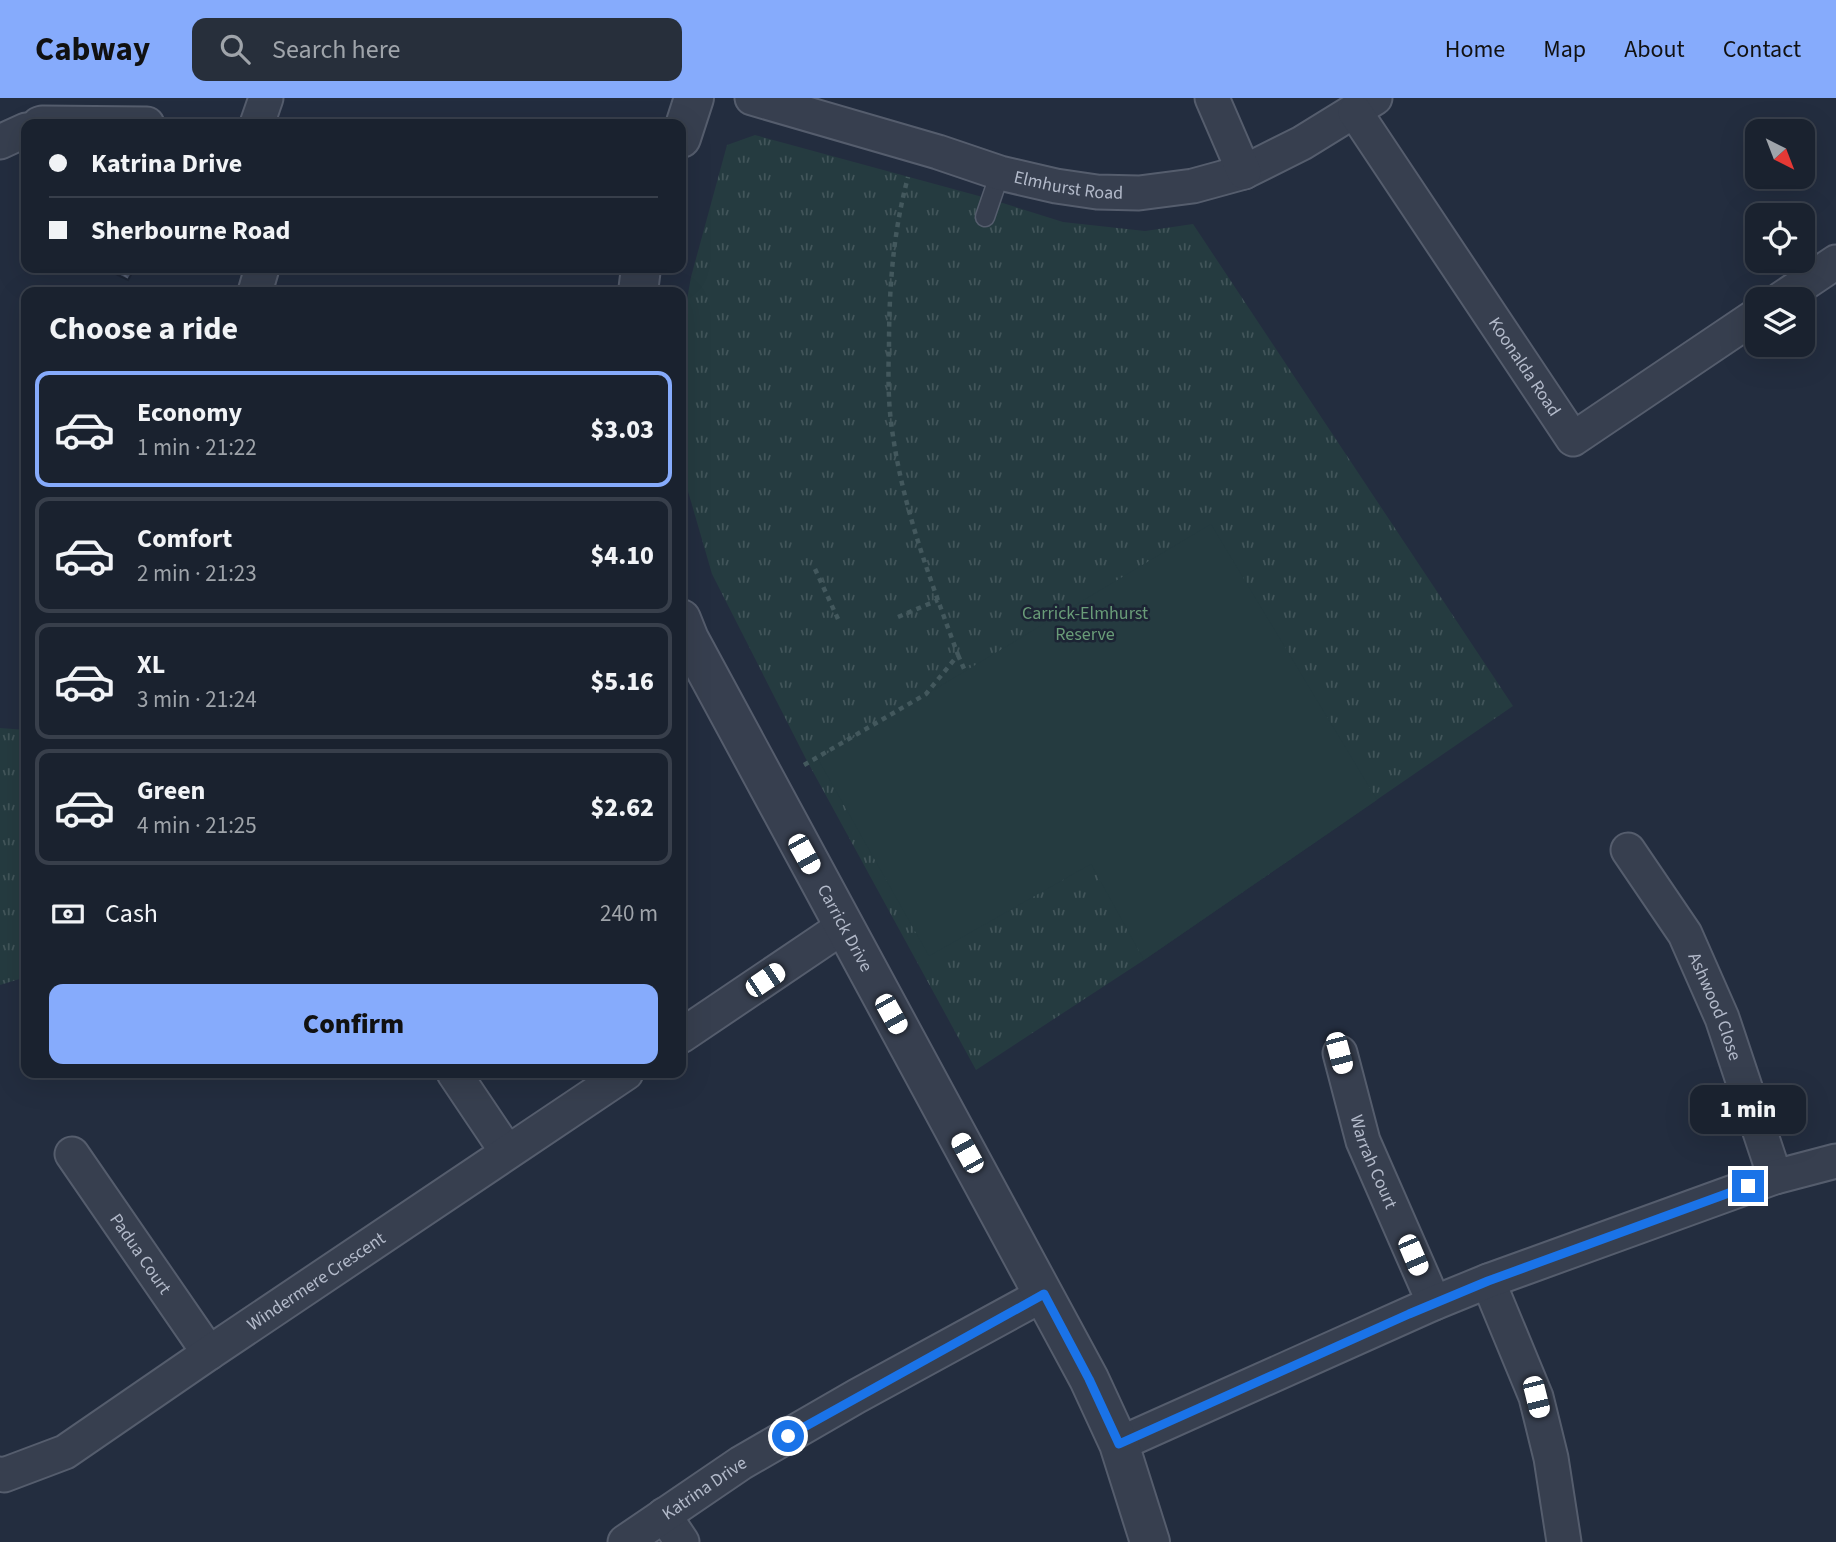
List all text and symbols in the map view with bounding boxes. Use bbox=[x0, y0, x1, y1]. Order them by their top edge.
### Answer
search box bbox=[192, 18, 682, 81]
text: Cabway bbox=[35, 26, 150, 73]
icon: search bbox=[216, 30, 254, 68]
text: Search here bbox=[272, 31, 400, 68]
text: Home bbox=[1445, 32, 1505, 67]
text: Map bbox=[1543, 32, 1586, 67]
text: About bbox=[1624, 32, 1685, 67]
text: Contact bbox=[1723, 32, 1801, 67]
north arrow bbox=[1745, 119, 1815, 189]
map controls bbox=[1745, 119, 1815, 357]
text: Katrina Drive bbox=[91, 145, 242, 182]
street label: Elmhurst Road bbox=[1011, 164, 1123, 205]
button: locate bbox=[1745, 203, 1815, 273]
text: Sherbourne Road bbox=[91, 212, 291, 249]
button: layers bbox=[1745, 287, 1815, 357]
text: Choose a ride bbox=[49, 306, 238, 352]
street label: Koonalda Road bbox=[1483, 312, 1567, 421]
text: Economy bbox=[137, 394, 242, 431]
icon: car bbox=[53, 398, 116, 461]
text: $3.03 bbox=[590, 411, 654, 448]
text: 1 min · 21:22 bbox=[137, 431, 257, 464]
text: Comfort bbox=[137, 520, 232, 557]
icon: car bbox=[53, 524, 116, 587]
text: $4.10 bbox=[590, 537, 654, 574]
text: 2 min · 21:23 bbox=[137, 557, 257, 590]
park label: Carrick-Elmhurst Reserve bbox=[1022, 601, 1148, 647]
text: XL bbox=[137, 646, 165, 683]
icon: car bbox=[53, 650, 116, 713]
text: $5.16 bbox=[590, 663, 654, 700]
text: 3 min · 21:24 bbox=[137, 683, 257, 716]
text: Green bbox=[137, 772, 205, 809]
icon: car bbox=[53, 776, 116, 839]
text: $2.62 bbox=[590, 789, 654, 826]
text: 4 min · 21:25 bbox=[137, 809, 257, 842]
car bbox=[785, 831, 824, 877]
street label: Carrick Drive bbox=[811, 880, 879, 976]
icon: cash bbox=[49, 895, 87, 933]
text: Cash bbox=[105, 895, 158, 932]
text: 240 m bbox=[600, 897, 658, 930]
street label: Ashwood Close bbox=[1682, 948, 1748, 1064]
car bbox=[742, 960, 789, 1000]
button: Confirm bbox=[49, 984, 658, 1064]
car bbox=[872, 991, 911, 1037]
car bbox=[1324, 1030, 1355, 1076]
callout: 1 min bbox=[1690, 1084, 1806, 1134]
text: 1 min bbox=[1720, 1093, 1776, 1126]
street label: Warrah Court bbox=[1344, 1112, 1404, 1213]
car bbox=[948, 1130, 987, 1176]
route end bbox=[1732, 1170, 1764, 1202]
street label: Padua Court bbox=[104, 1208, 177, 1299]
street label: Windermere Crescent bbox=[242, 1226, 390, 1337]
car bbox=[1396, 1232, 1431, 1278]
car bbox=[1521, 1374, 1552, 1420]
route start bbox=[772, 1420, 804, 1452]
street label: Katrina Drive bbox=[657, 1450, 751, 1526]

